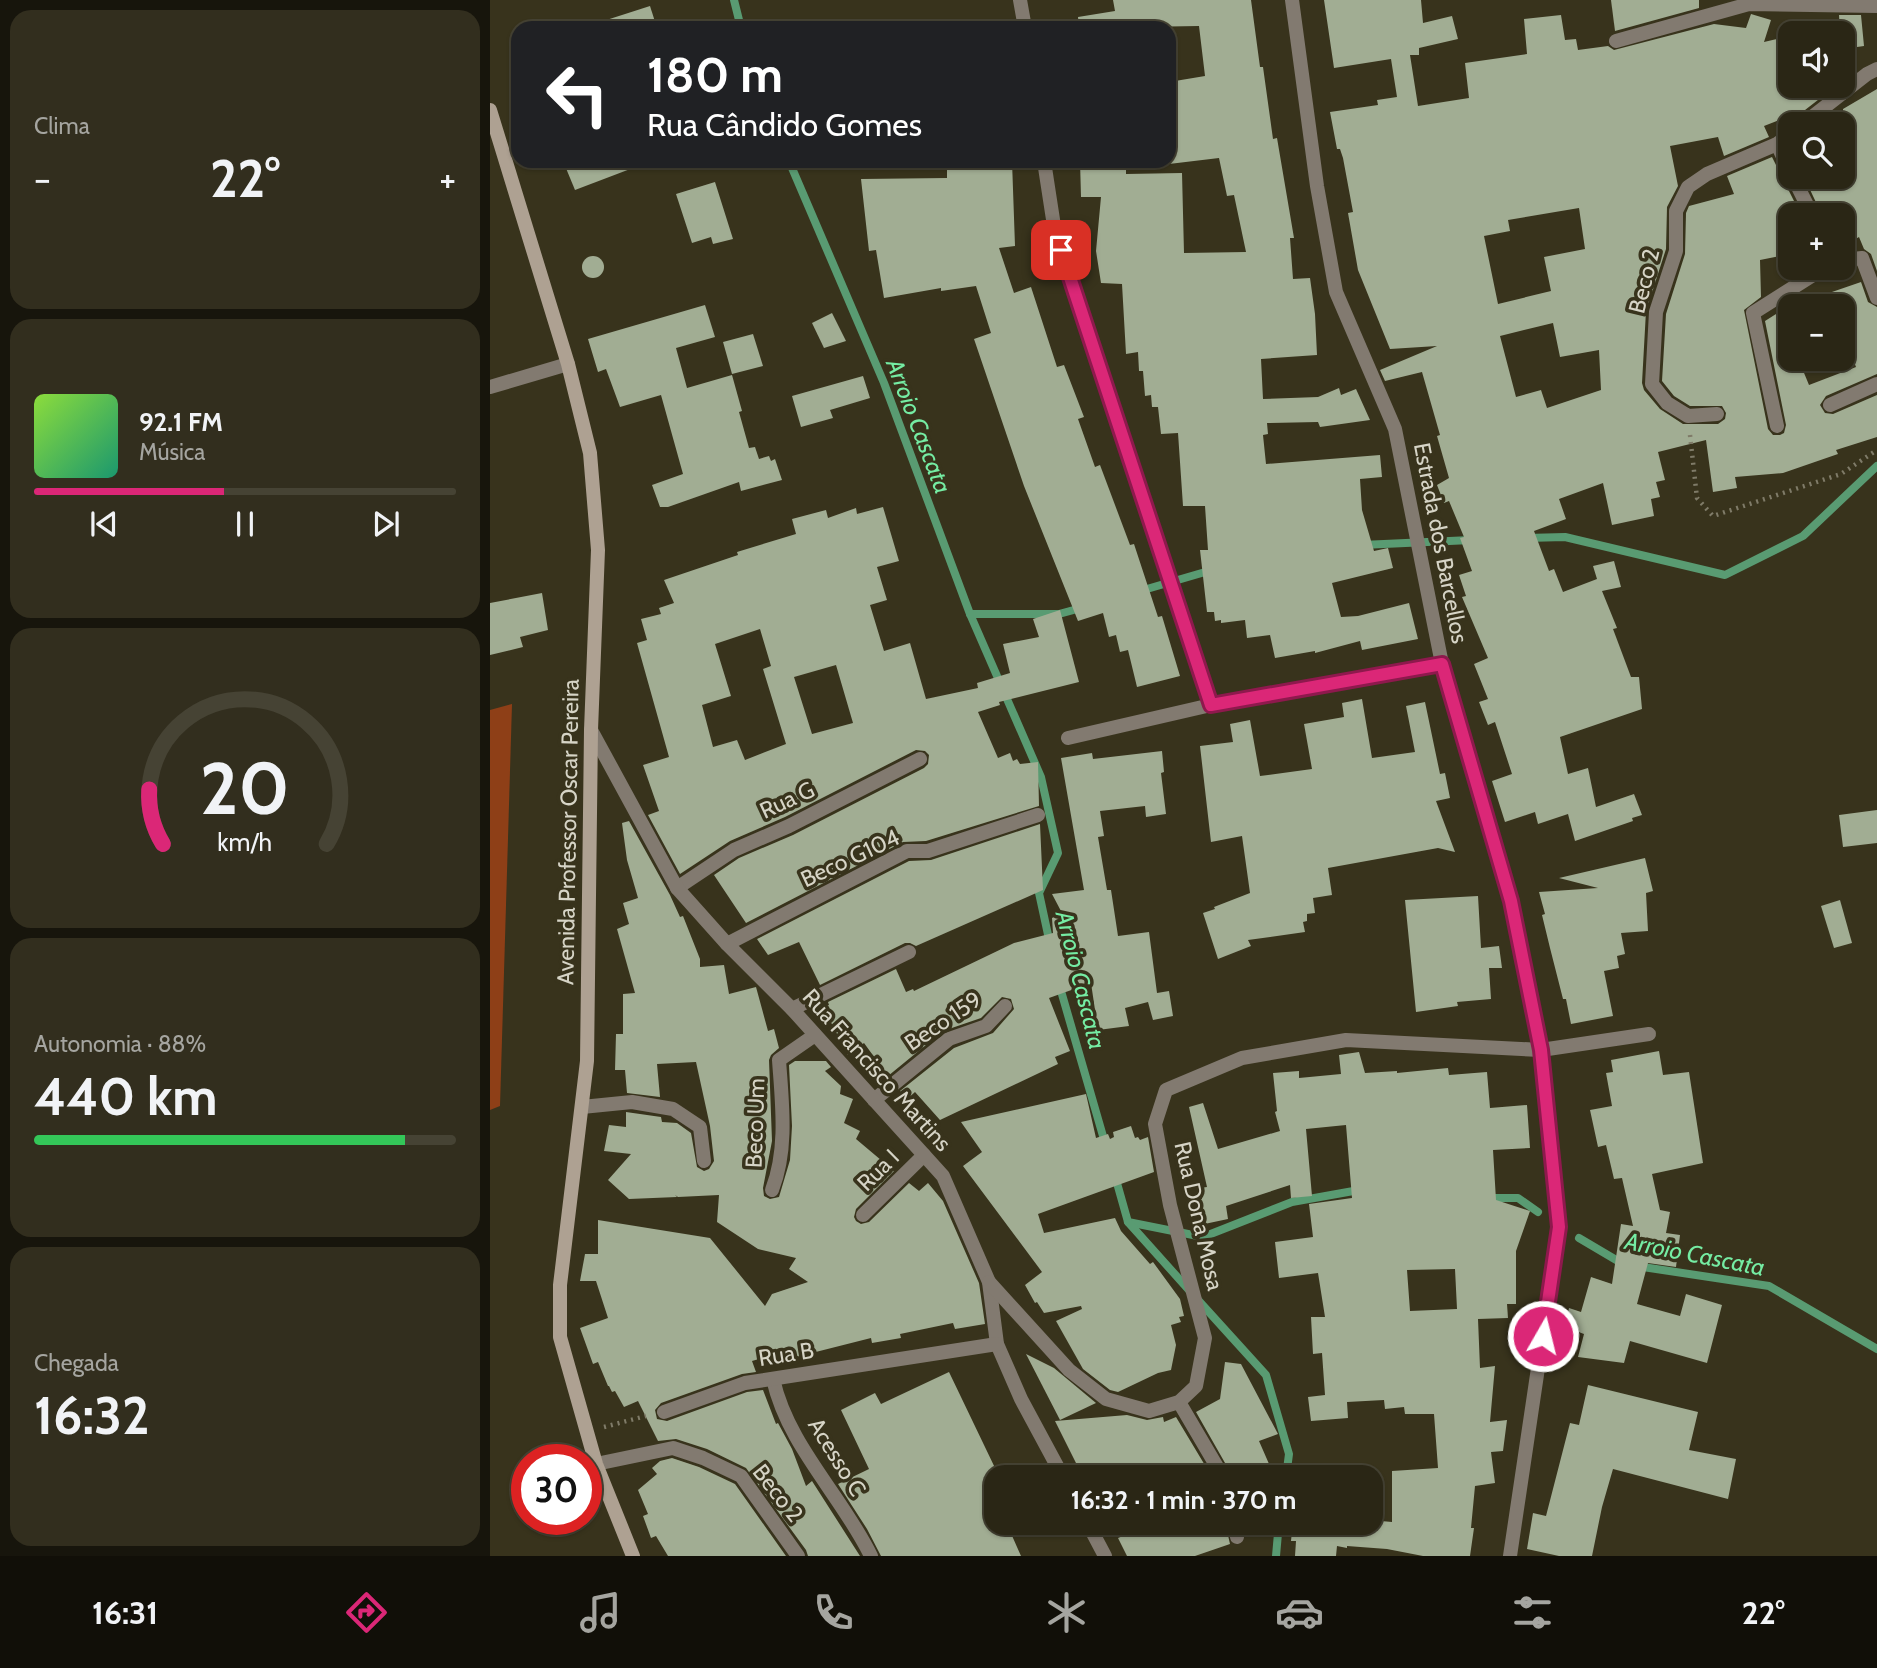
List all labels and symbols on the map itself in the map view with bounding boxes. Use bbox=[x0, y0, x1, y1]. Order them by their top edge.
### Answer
pin bbox=[1031, 220, 1091, 280]
street label: Beco 2 bbox=[1622, 246, 1666, 316]
water label: Arroio Cascata bbox=[880, 354, 958, 497]
street label: Estrada dos Barcellos bbox=[1408, 440, 1474, 646]
street label: Avenida Professor Oscar Pereira bbox=[551, 679, 585, 985]
street label: Rua G bbox=[755, 775, 819, 825]
street label: Beco G104 bbox=[796, 823, 904, 893]
water label: Arroio Cascata bbox=[1050, 907, 1112, 1052]
street label: Rua Francisco Martins bbox=[797, 983, 957, 1157]
street label: Beco 159 bbox=[899, 985, 987, 1057]
street label: Beco Um bbox=[739, 1077, 771, 1169]
street label: Rua Dona Mosa bbox=[1168, 1139, 1230, 1293]
street label: Rua I bbox=[851, 1143, 905, 1197]
water label: Arroio Cascata bbox=[1622, 1226, 1767, 1282]
position arrow bbox=[1506, 1299, 1580, 1373]
street label: Rua B bbox=[756, 1336, 816, 1372]
street label: Acesso C bbox=[802, 1413, 872, 1501]
speed limit sign: 30 bbox=[511, 1444, 602, 1535]
street label: Beco 2 bbox=[747, 1459, 809, 1527]

